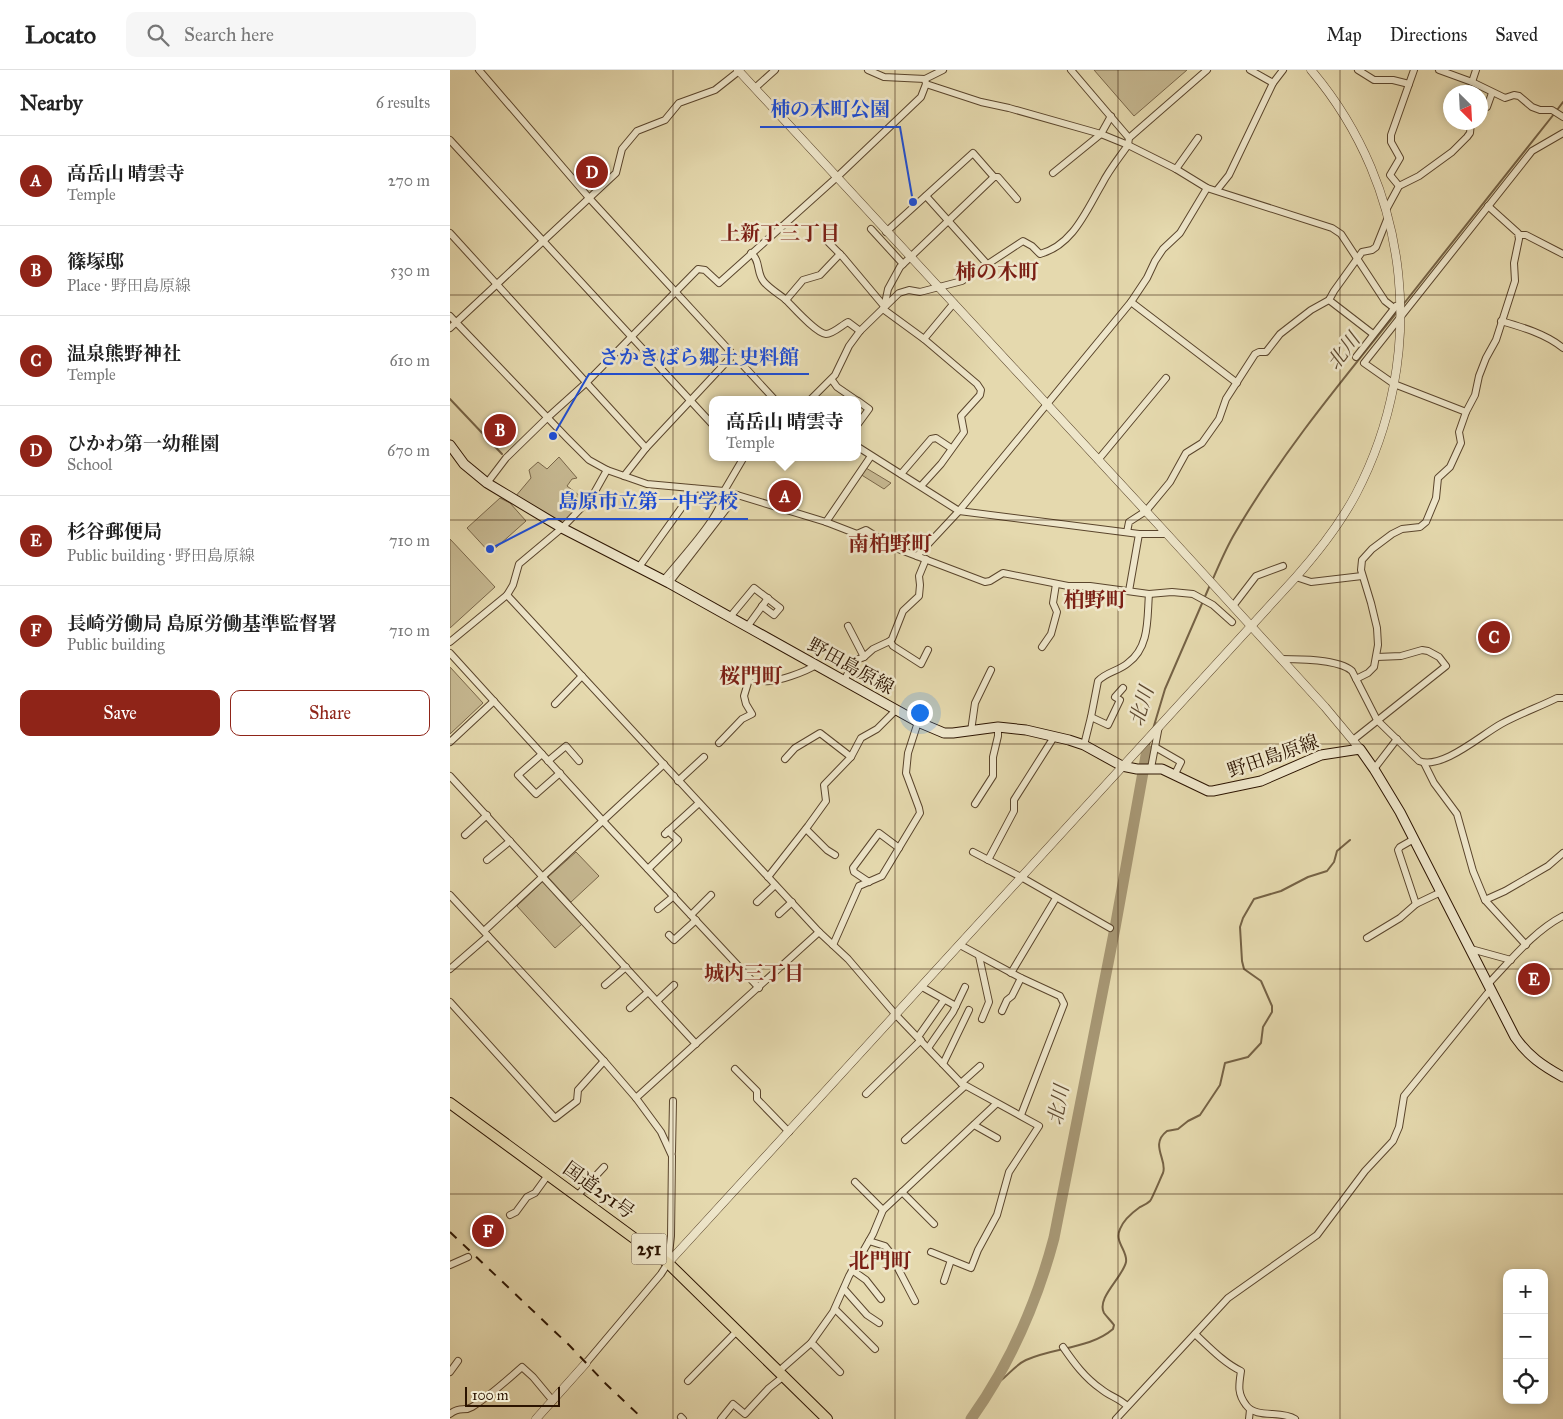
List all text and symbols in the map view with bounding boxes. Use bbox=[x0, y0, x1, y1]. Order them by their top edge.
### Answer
search box bbox=[126, 12, 476, 57]
text: Locato bbox=[25, 20, 96, 50]
icon: search bbox=[144, 21, 172, 49]
text: Search here bbox=[184, 23, 274, 46]
text: Map bbox=[1326, 24, 1362, 46]
text: Directions bbox=[1390, 24, 1467, 46]
text: Saved bbox=[1495, 24, 1538, 46]
north arrow bbox=[1443, 85, 1488, 130]
text: Nearby bbox=[20, 90, 83, 116]
callout: 柿の木町公園 bbox=[760, 92, 900, 127]
text: 6 results bbox=[376, 93, 430, 112]
text: 柿の木町公園 bbox=[770, 97, 890, 121]
pin: D bbox=[576, 153, 608, 191]
text: 高岳山 晴雲寺 bbox=[67, 162, 185, 185]
text: A bbox=[31, 171, 41, 190]
text: 270 m bbox=[388, 171, 430, 190]
text: Temple bbox=[67, 185, 116, 204]
district label: 上新丁三丁目 bbox=[720, 221, 840, 245]
text: 篠塚邸 bbox=[67, 250, 124, 273]
district label: 柿の木町 bbox=[955, 259, 1039, 285]
text: B bbox=[31, 261, 41, 280]
text: 530 m bbox=[390, 261, 430, 280]
text: Place · 野田島原線 bbox=[67, 276, 191, 295]
water label: 北川 bbox=[1321, 326, 1366, 374]
callout: さかきばら郷土史料館 bbox=[589, 339, 809, 374]
text: 温泉熊野神社 bbox=[67, 342, 181, 365]
text: さかきばら郷土史料館 bbox=[599, 345, 799, 369]
text: C bbox=[31, 351, 41, 370]
text: 610 m bbox=[389, 351, 430, 370]
text: Temple bbox=[67, 365, 116, 384]
popup bbox=[709, 396, 861, 461]
text: 高岳山 晴雲寺 bbox=[726, 410, 844, 433]
pin: B bbox=[484, 411, 516, 449]
text: ひかわ第一幼稚園 bbox=[67, 432, 219, 455]
text: Temple bbox=[726, 433, 775, 452]
text: D bbox=[30, 441, 42, 460]
text: 670 m bbox=[387, 441, 430, 460]
text: School bbox=[67, 455, 112, 474]
pin: A bbox=[769, 477, 801, 515]
callout: 島原市立第一中学校 bbox=[548, 484, 748, 519]
text: 島原市立第一中学校 bbox=[558, 489, 738, 513]
text: 杉谷郵便局 bbox=[67, 520, 162, 543]
text: E bbox=[30, 531, 42, 550]
text: 710 m bbox=[389, 531, 430, 550]
district label: 南柏野町 bbox=[848, 531, 932, 557]
text: Public building · 野田島原線 bbox=[67, 546, 255, 565]
district label: 柏野町 bbox=[1064, 587, 1127, 613]
text: 長崎労働局 島原労働基準監督署 bbox=[67, 612, 337, 635]
pin: C bbox=[1478, 618, 1510, 656]
text: F bbox=[31, 621, 41, 640]
text: 710 m bbox=[389, 621, 430, 640]
street label: 野田島原線 bbox=[804, 633, 898, 699]
text: Public building bbox=[67, 635, 165, 654]
district label: 桜門町 bbox=[720, 663, 783, 689]
water label: 北川 bbox=[1124, 681, 1159, 729]
button: Save bbox=[20, 690, 220, 736]
button: Share bbox=[230, 690, 430, 736]
your location bbox=[907, 700, 933, 726]
street label: 野田島原線 bbox=[1224, 730, 1322, 782]
pin: E bbox=[1518, 960, 1550, 998]
district label: 城内三丁目 bbox=[704, 961, 804, 985]
water label: 北川 bbox=[1042, 1081, 1074, 1127]
street label: 国道251号 bbox=[559, 1156, 639, 1224]
pin: F bbox=[472, 1212, 504, 1250]
road number: 251 bbox=[632, 1234, 666, 1264]
district label: 北門町 bbox=[849, 1248, 912, 1274]
map controls bbox=[1503, 1269, 1548, 1404]
button: + bbox=[1503, 1269, 1548, 1314]
button: − bbox=[1503, 1314, 1548, 1359]
button: locate bbox=[1503, 1359, 1548, 1404]
scale bar bbox=[465, 1384, 560, 1407]
text: 100 m bbox=[472, 1387, 509, 1404]

